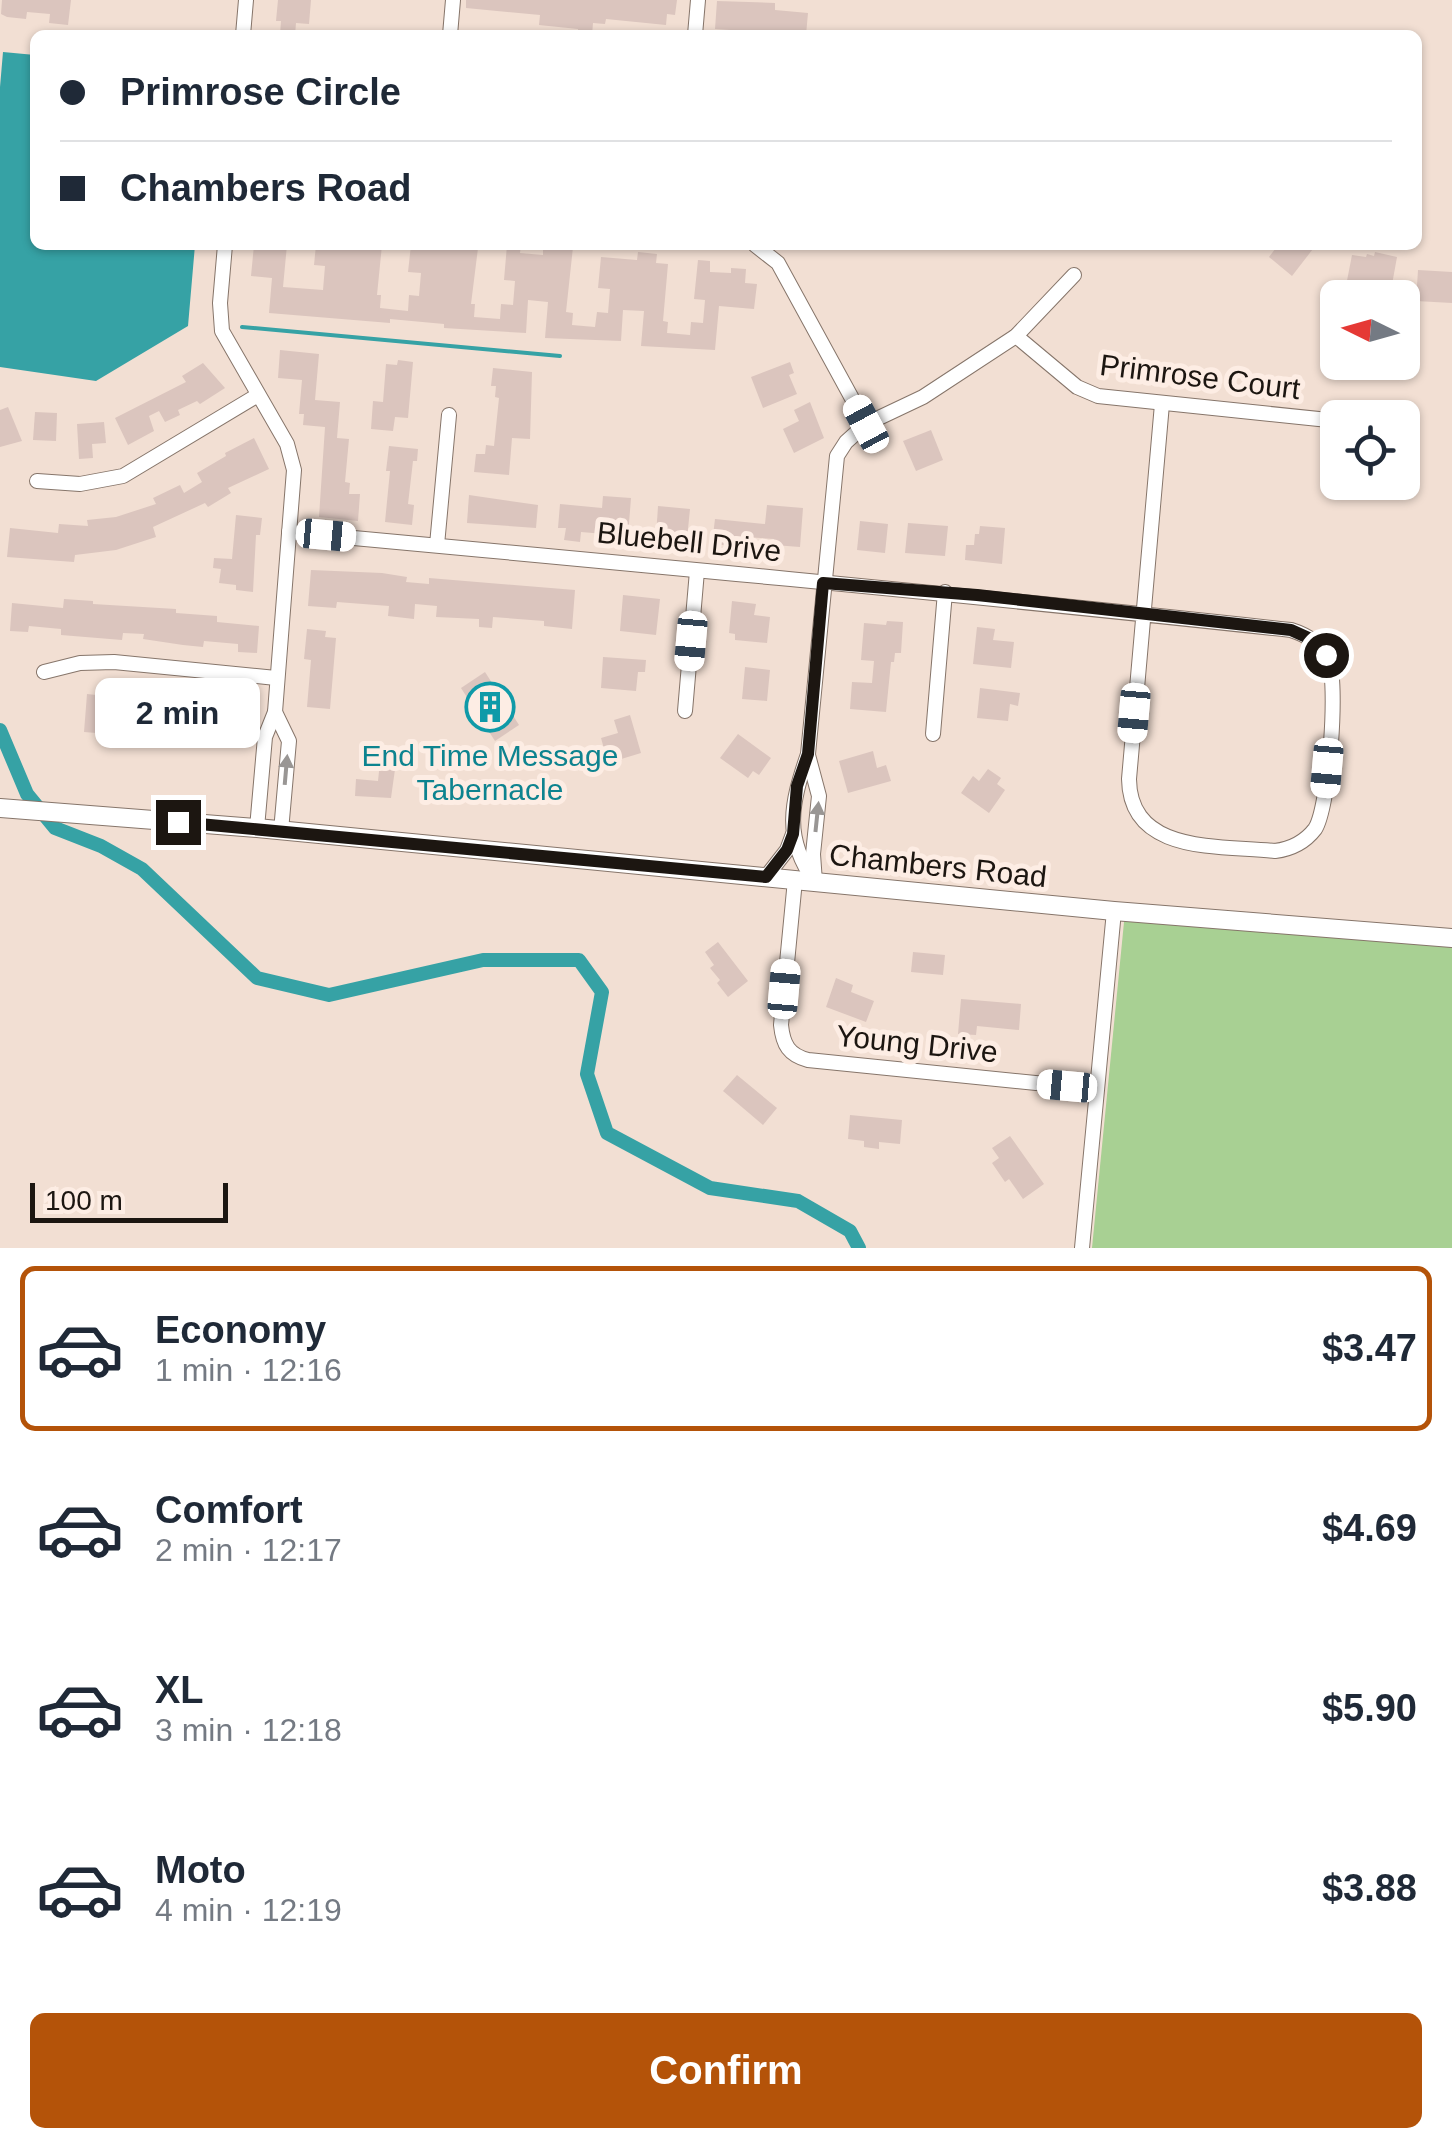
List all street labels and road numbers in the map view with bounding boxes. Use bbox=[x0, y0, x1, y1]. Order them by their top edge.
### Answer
street label: Primrose Court bbox=[1098, 348, 1303, 405]
street label: Bluebell Drive bbox=[595, 515, 783, 568]
street label: Chambers Road bbox=[828, 838, 1048, 893]
street label: Young Drive bbox=[835, 1019, 1000, 1068]

